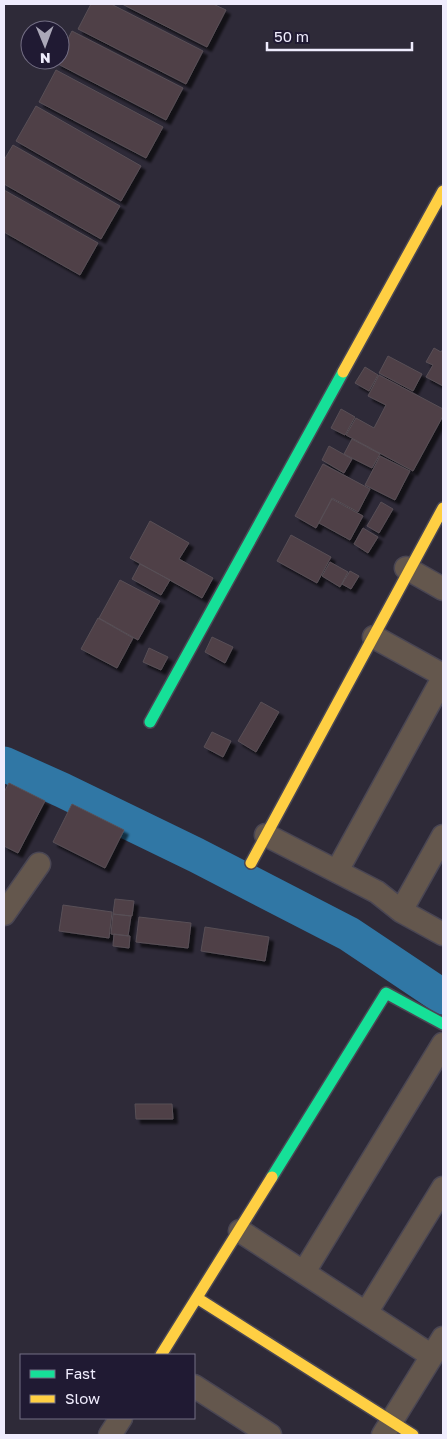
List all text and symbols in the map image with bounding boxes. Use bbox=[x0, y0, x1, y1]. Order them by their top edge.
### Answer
north arrow bbox=[20, 20, 70, 70]
scale bar bbox=[267, 20, 412, 52]
text: 50 m bbox=[274, 27, 309, 45]
text: N bbox=[40, 50, 51, 67]
legend bbox=[20, 1354, 195, 1419]
text: Fast bbox=[65, 1364, 96, 1382]
text: Slow bbox=[65, 1389, 100, 1407]

